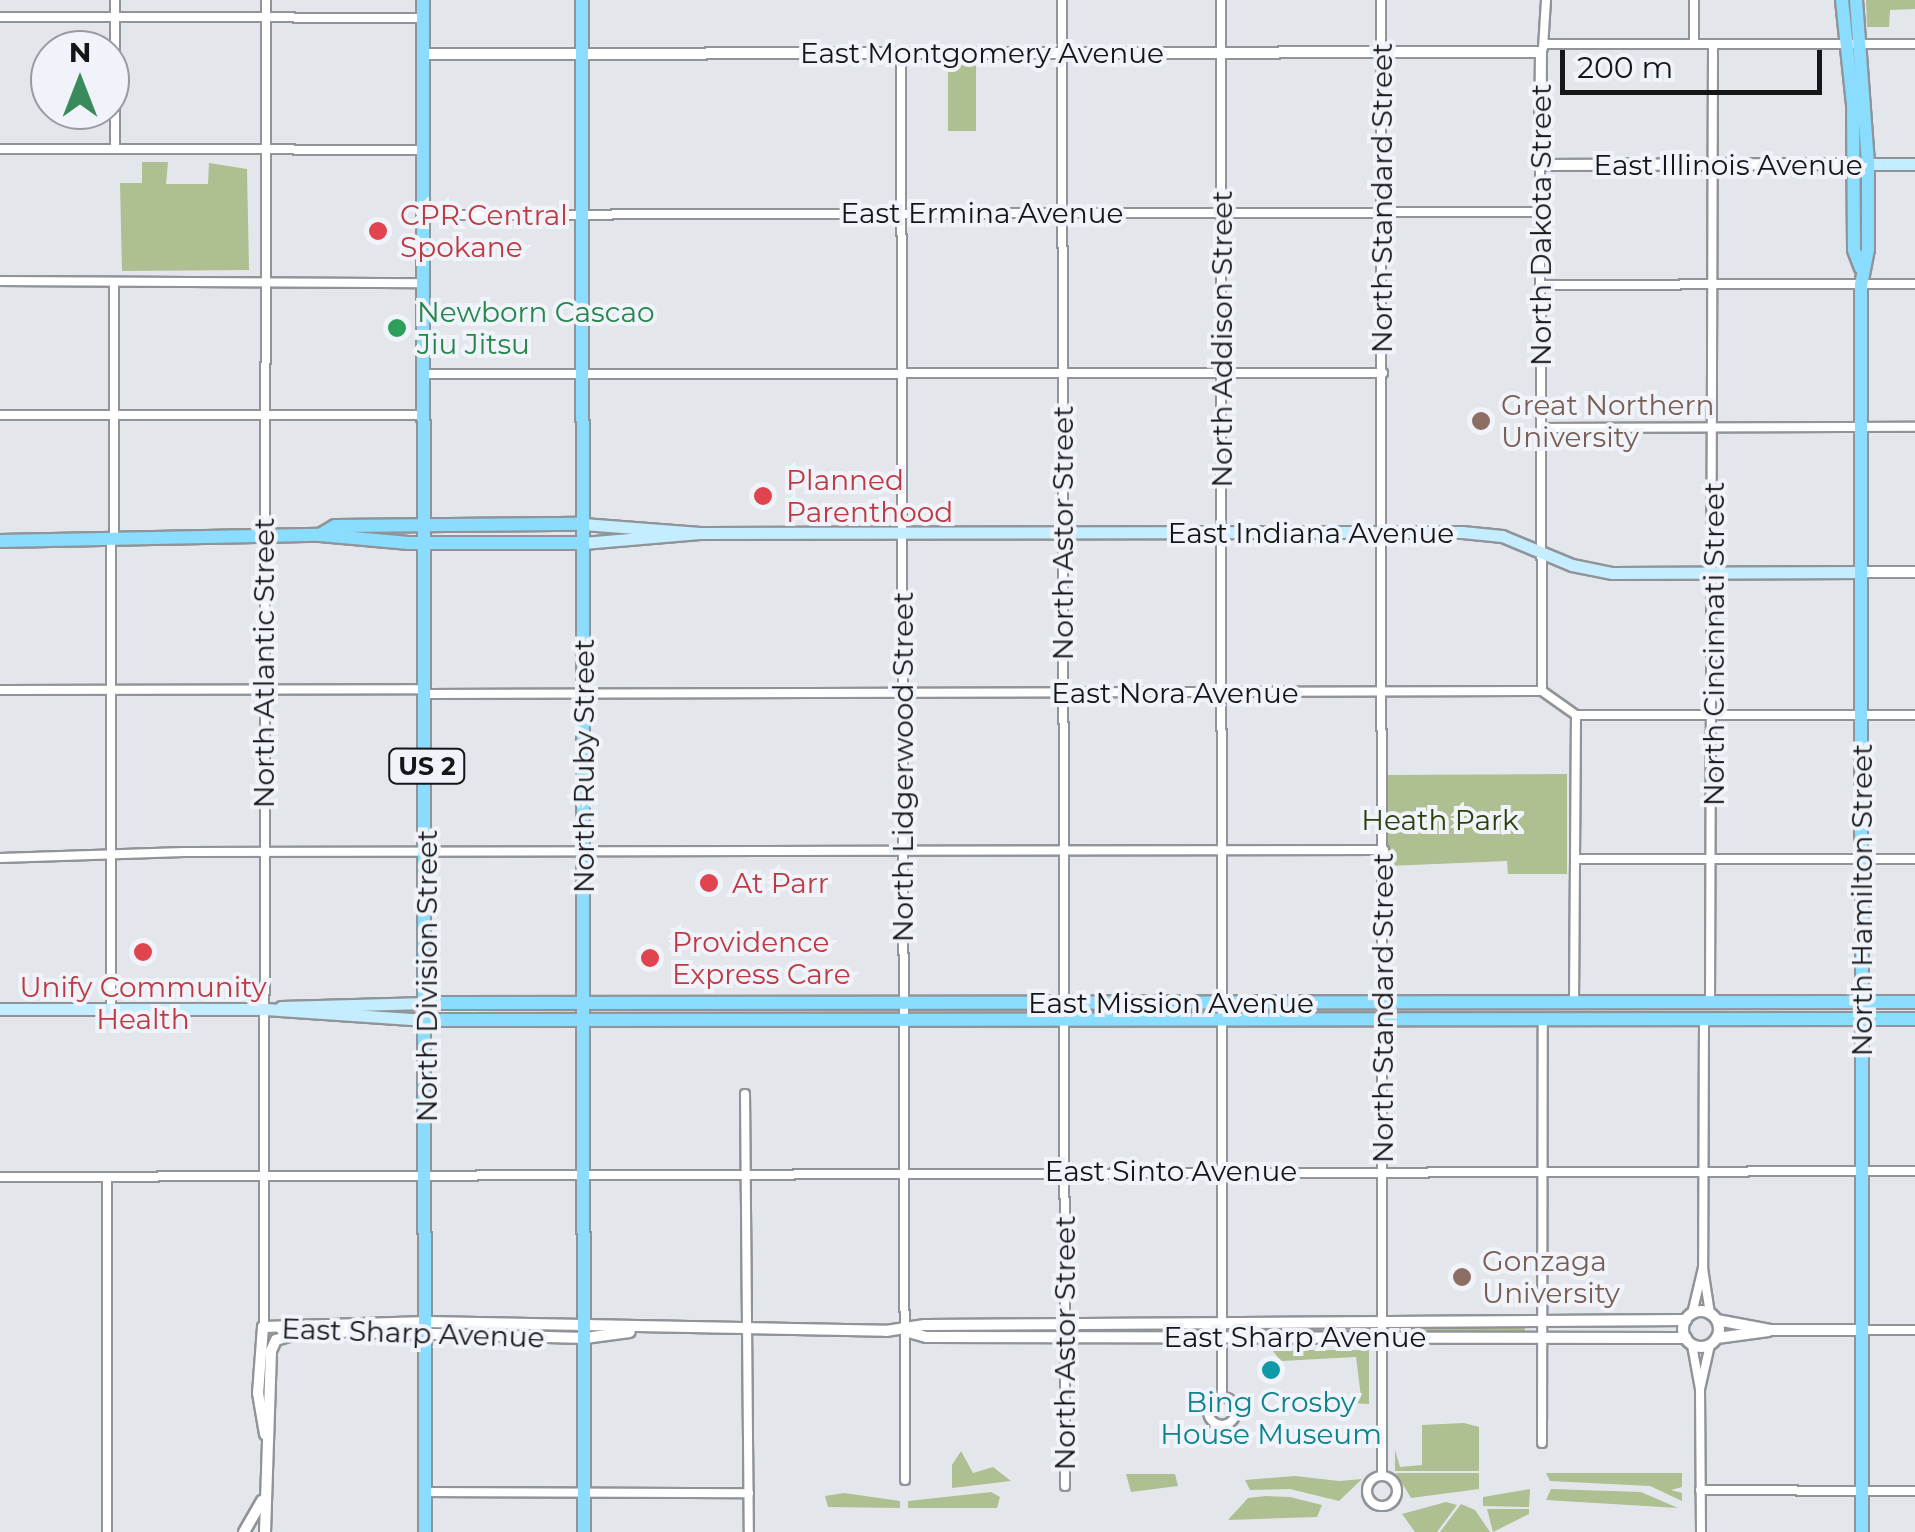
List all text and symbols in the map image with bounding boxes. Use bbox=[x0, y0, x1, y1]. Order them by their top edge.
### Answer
north arrow bbox=[30, 30, 130, 130]
scale bar bbox=[1565, 30, 1828, 92]
text: N bbox=[69, 35, 91, 69]
street label: East Montgomery Avenue bbox=[800, 36, 1164, 70]
street label: North Standard Street bbox=[1365, 43, 1399, 353]
text: 200 m bbox=[1577, 49, 1673, 86]
street label: North Dakota Street bbox=[1524, 84, 1558, 366]
street label: East Illinois Avenue bbox=[1593, 148, 1863, 182]
street label: North Addison Street bbox=[1205, 190, 1239, 488]
street label: East Ermina Avenue bbox=[841, 196, 1123, 230]
place label: CPR Central Spokane bbox=[400, 198, 568, 264]
marker: CPR Central Spokane bbox=[365, 218, 391, 244]
place label: Newborn Cascao Jiu Jitsu bbox=[417, 295, 654, 361]
marker: Newborn Cascao Jiu Jitsu bbox=[386, 317, 408, 339]
place label: Great Northern University bbox=[1501, 388, 1714, 454]
street label: North Astor Street bbox=[1046, 406, 1080, 660]
marker: Great Northern University bbox=[1470, 410, 1492, 432]
place label: Planned Parenthood bbox=[786, 463, 953, 529]
street label: North Cincinnati Street bbox=[1697, 482, 1731, 806]
marker: Planned Parenthood bbox=[750, 483, 776, 509]
street label: East Indiana Avenue bbox=[1168, 516, 1454, 550]
street label: North Atlantic Street bbox=[247, 518, 281, 808]
street label: North Lidgerwood Street bbox=[886, 592, 920, 942]
street label: North Ruby Street bbox=[567, 639, 601, 893]
street label: East Nora Avenue bbox=[1051, 676, 1299, 710]
street label: North Hamilton Street bbox=[1845, 744, 1879, 1056]
road number: US 2 bbox=[387, 746, 467, 786]
park label: Heath Park bbox=[1361, 803, 1519, 837]
street label: North Division Street bbox=[410, 830, 444, 1122]
street label: North Standard Street bbox=[1366, 853, 1400, 1163]
place label: At Parr bbox=[732, 866, 829, 900]
marker: At Parr bbox=[696, 870, 722, 896]
place label: Providence Express Care bbox=[672, 925, 851, 991]
marker: Unify Community Health bbox=[130, 939, 156, 965]
marker: Providence Express Care bbox=[637, 945, 663, 971]
place label: Unify Community Health bbox=[19, 970, 267, 1036]
street label: East Mission Avenue bbox=[1028, 986, 1314, 1020]
street label: East Sinto Avenue bbox=[1045, 1154, 1297, 1188]
street label: North Astor Street bbox=[1048, 1216, 1082, 1470]
place label: Gonzaga University bbox=[1482, 1244, 1620, 1310]
marker: Gonzaga University bbox=[1451, 1266, 1473, 1288]
street label: East Sharp Avenue bbox=[281, 1312, 545, 1354]
street label: East Sharp Avenue bbox=[1163, 1320, 1427, 1354]
marker: Bing Crosby House Museum bbox=[1260, 1359, 1282, 1381]
place label: Bing Crosby House Museum bbox=[1160, 1385, 1382, 1451]

